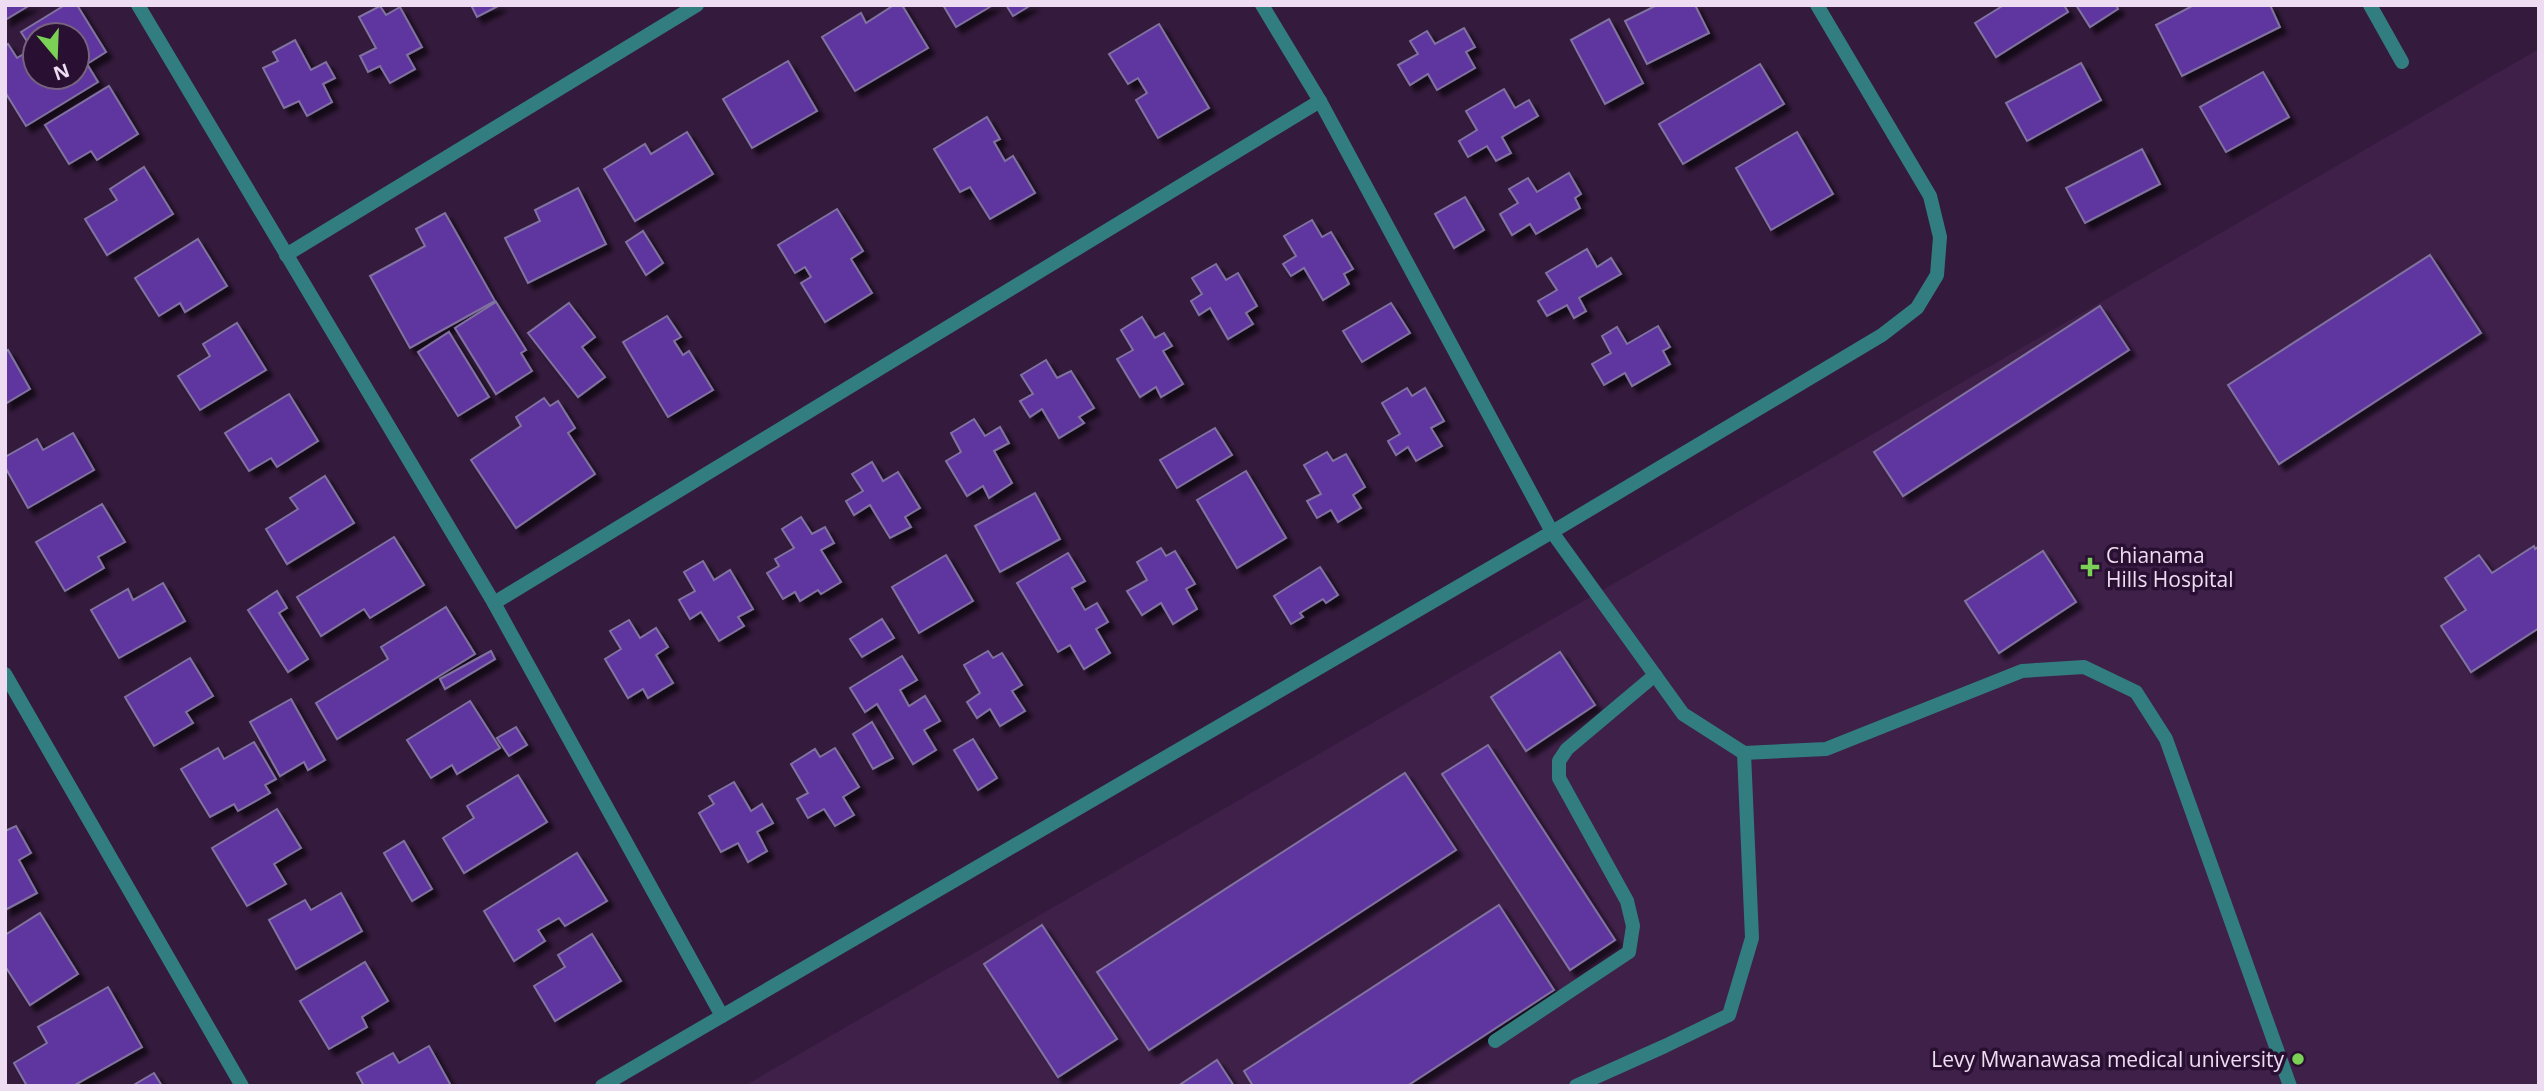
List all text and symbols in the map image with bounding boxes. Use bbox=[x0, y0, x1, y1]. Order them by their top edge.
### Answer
north arrow bbox=[21, 21, 91, 91]
text: N bbox=[50, 57, 73, 87]
place label: Chianama Hills Hospital bbox=[2106, 541, 2234, 593]
marker: Chianama Hills Hospital bbox=[2080, 557, 2100, 577]
place label: Levy Mwanawasa medical university bbox=[1931, 1045, 2284, 1073]
marker: Levy Mwanawasa medical university bbox=[2290, 1051, 2306, 1067]

